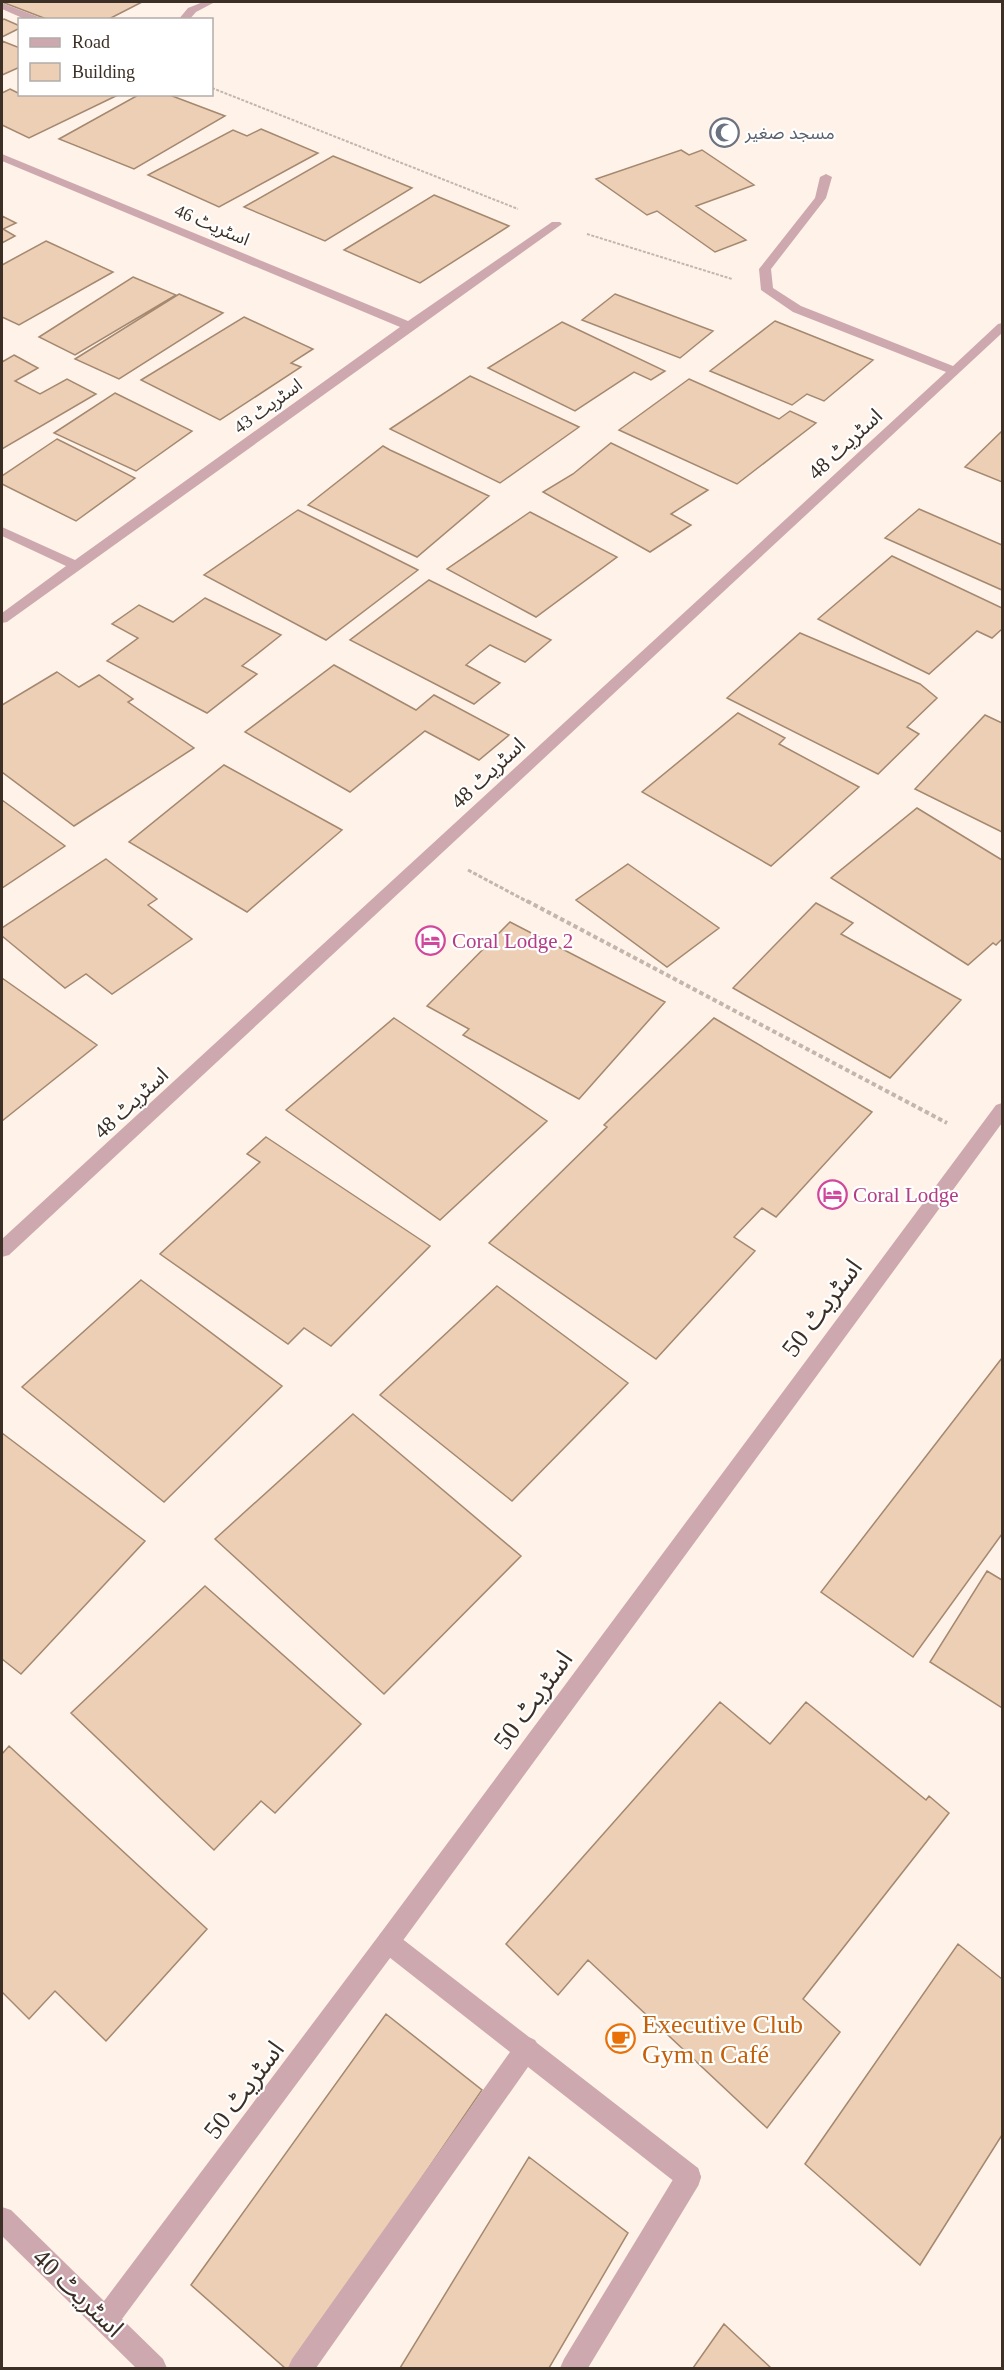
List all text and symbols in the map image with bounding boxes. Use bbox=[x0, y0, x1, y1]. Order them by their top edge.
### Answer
legend bbox=[18, 18, 213, 96]
text: Road bbox=[72, 32, 110, 52]
text: Building bbox=[72, 62, 135, 82]
mosque icon: مسجد صغیر bbox=[708, 117, 740, 149]
place label: مسجد صغیر bbox=[744, 123, 835, 144]
street label: اسٹریٹ 46 bbox=[171, 200, 252, 251]
street label: اسٹریٹ 43 bbox=[230, 375, 307, 438]
street label: اسٹریٹ 48 bbox=[803, 404, 887, 484]
street label: اسٹریٹ 48 bbox=[446, 733, 530, 813]
hotel icon: Coral Lodge 2 bbox=[415, 925, 447, 957]
place label: Coral Lodge 2 bbox=[452, 929, 573, 953]
street label: اسٹریٹ 48 bbox=[89, 1063, 173, 1143]
hotel icon: Coral Lodge bbox=[816, 1179, 848, 1211]
place label: Coral Lodge bbox=[853, 1183, 959, 1207]
street label: اسٹریٹ 50 bbox=[776, 1254, 868, 1362]
street label: اسٹریٹ 50 bbox=[488, 1645, 578, 1755]
place label: Executive Club Gym n Café bbox=[642, 2010, 803, 2069]
cafe icon: Executive Club Gym n Café bbox=[605, 2023, 637, 2055]
street label: اسٹریٹ 50 bbox=[198, 2036, 290, 2144]
street label: اسٹریٹ 40 bbox=[27, 2243, 129, 2343]

